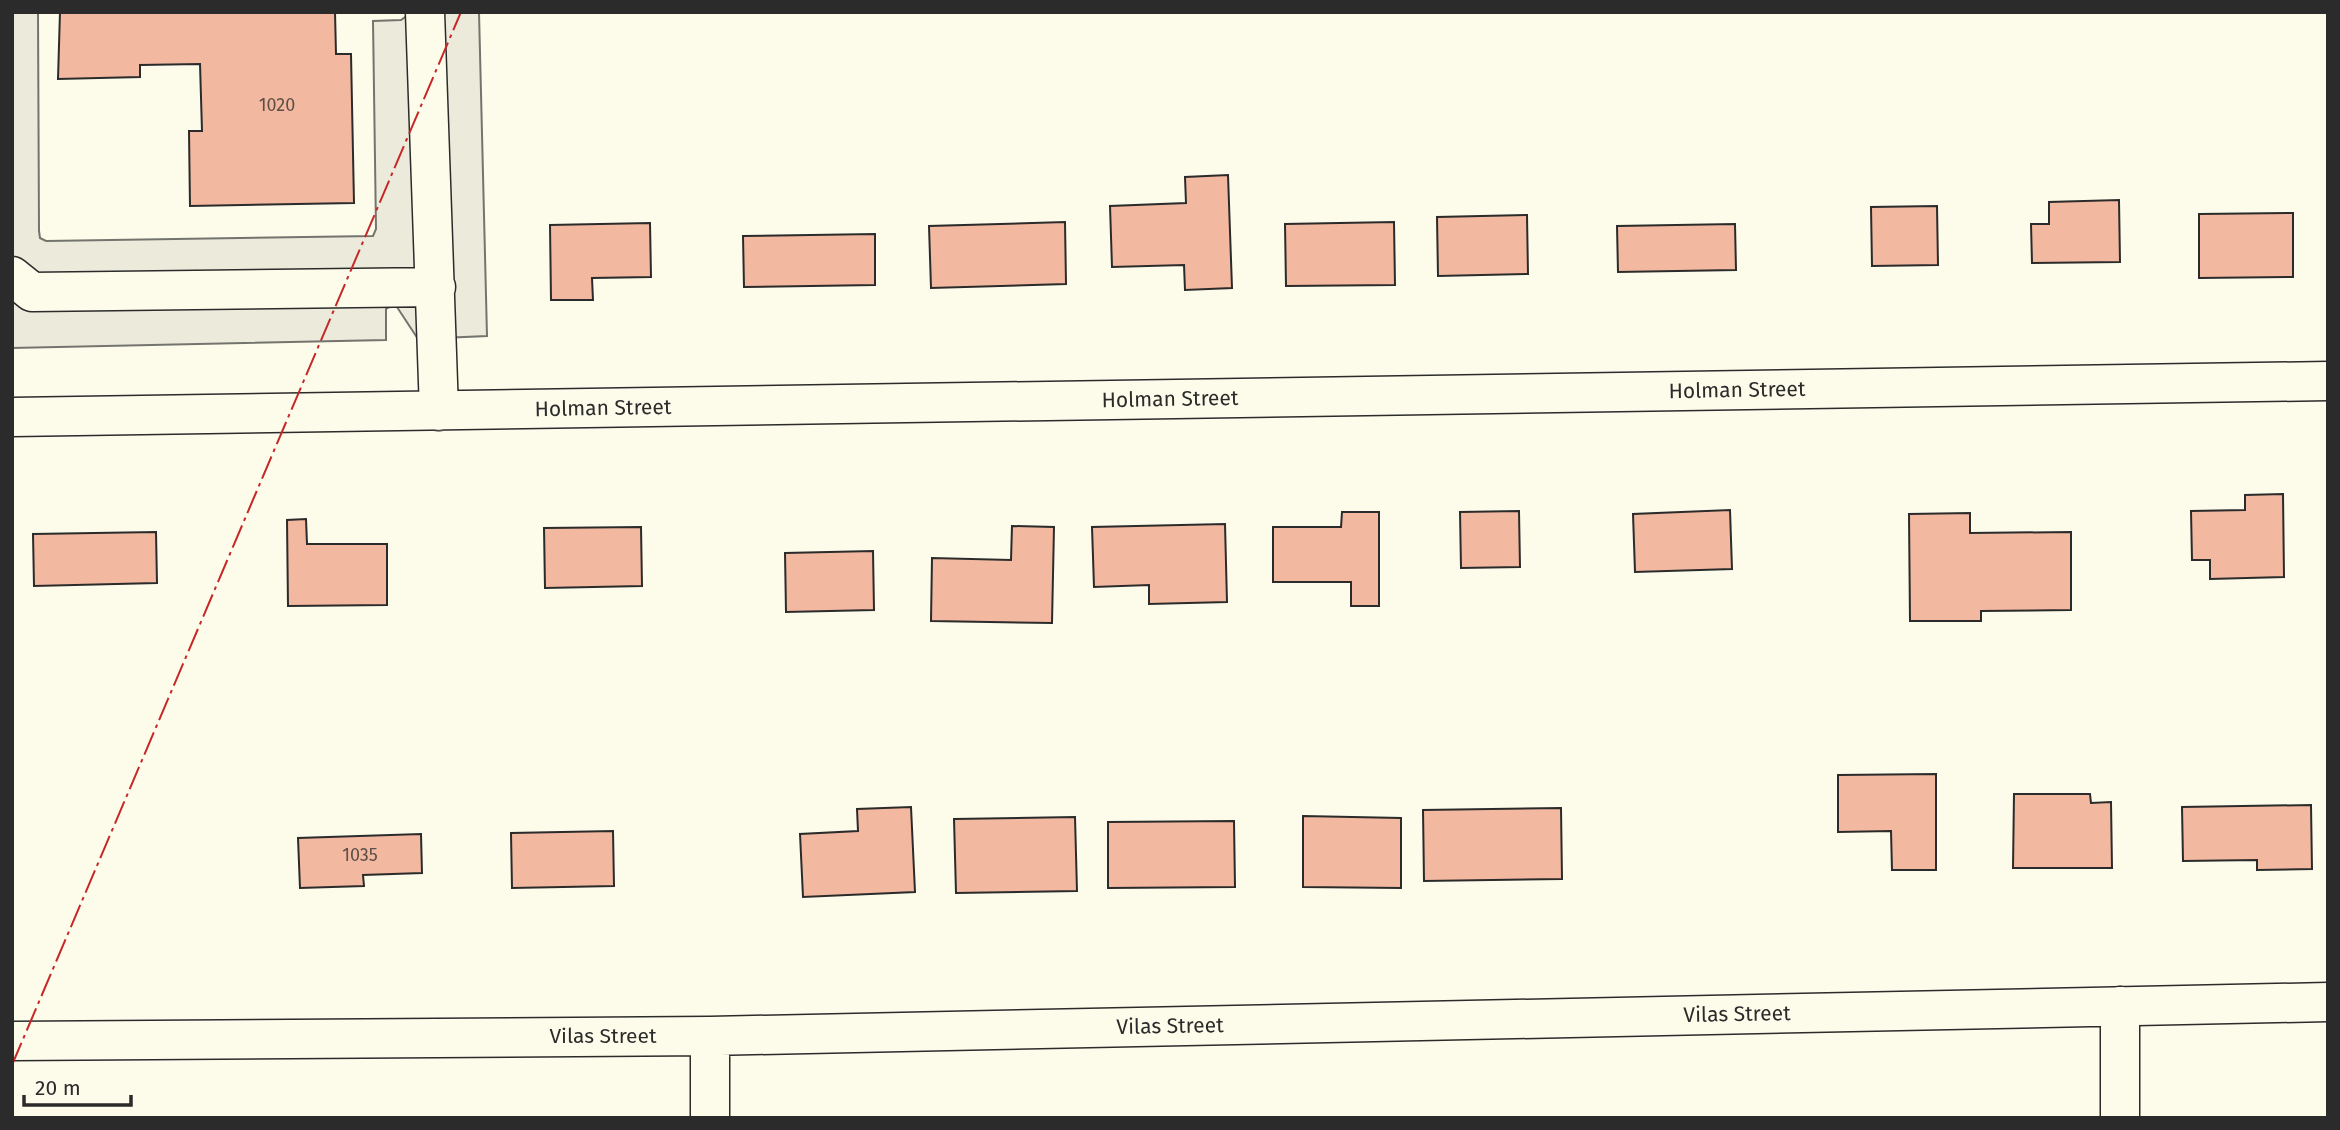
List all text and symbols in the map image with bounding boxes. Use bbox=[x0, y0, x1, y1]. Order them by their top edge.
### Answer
house number: 1020 bbox=[259, 94, 295, 116]
street label: Holman Street bbox=[1668, 376, 1806, 404]
street label: Holman Street bbox=[1101, 385, 1239, 413]
street label: Holman Street bbox=[534, 394, 672, 422]
house number: 1035 bbox=[342, 844, 378, 866]
street label: Vilas Street bbox=[1683, 1000, 1791, 1028]
street label: Vilas Street bbox=[1116, 1012, 1224, 1040]
street label: Vilas Street bbox=[549, 1023, 657, 1049]
scale bar bbox=[24, 1064, 131, 1108]
text: 20 m bbox=[35, 1075, 81, 1101]

